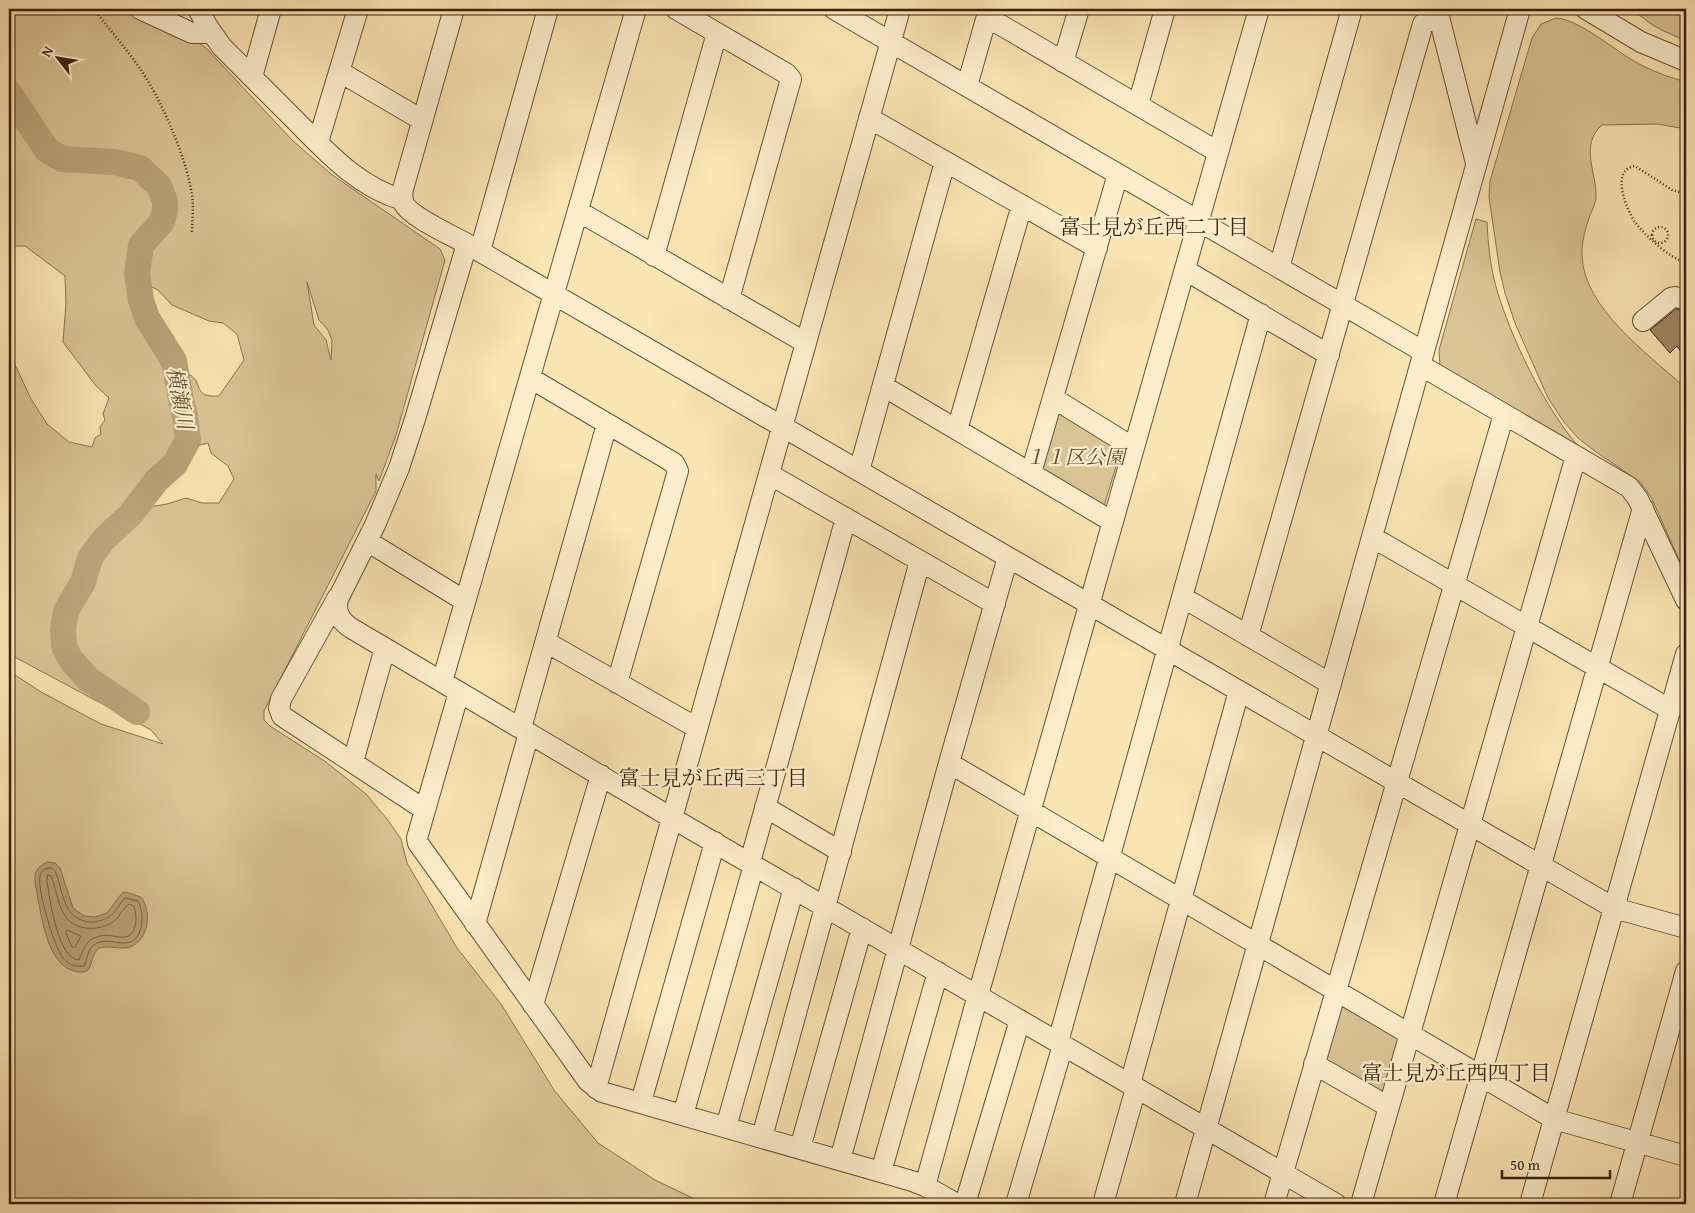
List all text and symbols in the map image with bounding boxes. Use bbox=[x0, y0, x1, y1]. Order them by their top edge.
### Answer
north arrow bbox=[32, 32, 82, 82]
text: N bbox=[36, 42, 58, 60]
district label: 富士見が丘西二丁目 bbox=[1060, 211, 1249, 242]
water label: 横瀬川 bbox=[159, 364, 202, 434]
park label: １１区公園 bbox=[1025, 442, 1128, 471]
district label: 富士見が丘西三丁目 bbox=[619, 762, 808, 793]
district label: 富士見が丘西四丁目 bbox=[1362, 1057, 1551, 1088]
scale bar bbox=[1502, 1148, 1610, 1180]
text: 50 m bbox=[1510, 1154, 1541, 1175]

